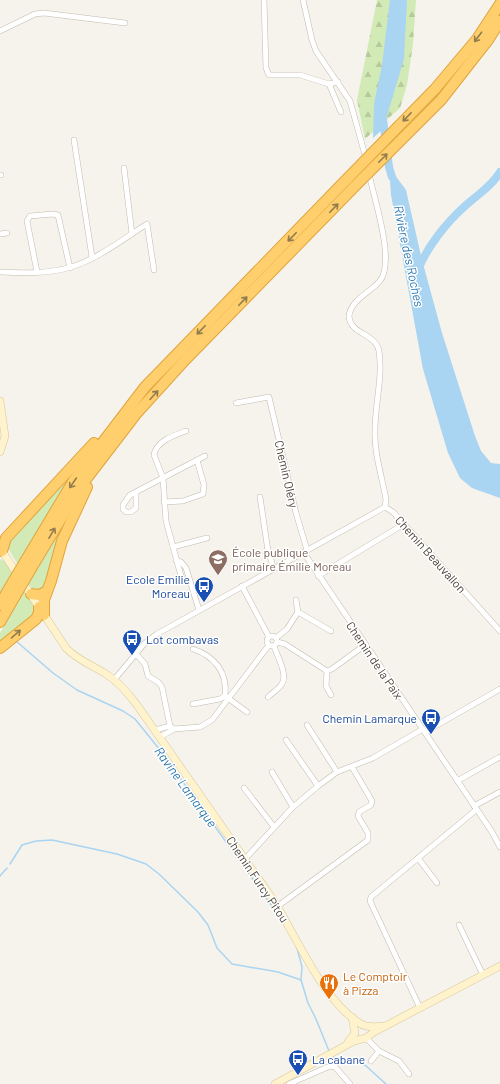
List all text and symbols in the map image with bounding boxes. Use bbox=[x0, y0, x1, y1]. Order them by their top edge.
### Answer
one-way arrow bbox=[474, 31, 482, 42]
one-way arrow bbox=[403, 112, 412, 122]
one-way arrow bbox=[378, 153, 388, 163]
one-way arrow bbox=[329, 203, 339, 213]
water label: Rivière des Roches bbox=[390, 204, 428, 308]
one-way arrow bbox=[287, 232, 297, 242]
one-way arrow bbox=[238, 296, 248, 306]
one-way arrow bbox=[196, 325, 206, 335]
one-way arrow bbox=[149, 390, 158, 400]
street label: Chemin Oléry bbox=[272, 439, 302, 510]
one-way arrow bbox=[69, 477, 77, 488]
street label: Chemin Beauvallon bbox=[393, 513, 469, 595]
one-way arrow bbox=[48, 527, 56, 539]
place label: École publique primaire Émilie Moreau bbox=[232, 545, 351, 573]
school or university icon: École publique primaire Émilie Moreau bbox=[207, 548, 229, 576]
place label: Ecole Emilie Moreau bbox=[126, 572, 190, 600]
bus stop icon: Ecole Emilie Moreau bbox=[193, 575, 215, 603]
street label: Chemin de la Paix bbox=[344, 619, 406, 702]
bus stop icon: Lot combavas bbox=[121, 628, 143, 656]
one-way arrow bbox=[11, 629, 21, 638]
place label: Lot combavas bbox=[146, 632, 219, 646]
bus stop icon: Chemin Lamarque bbox=[420, 707, 442, 735]
place label: Chemin Lamarque bbox=[322, 711, 417, 725]
water label: Ravine Lamarque bbox=[151, 743, 221, 831]
street label: Chemin Furcy Pitou bbox=[224, 833, 292, 925]
place label: Le Comptoir à Pizza bbox=[343, 969, 408, 997]
restaurant icon: Le Comptoir à Pizza bbox=[318, 972, 340, 1000]
bus stop icon: La cabane bbox=[287, 1048, 309, 1076]
place label: La cabane bbox=[312, 1052, 365, 1066]

